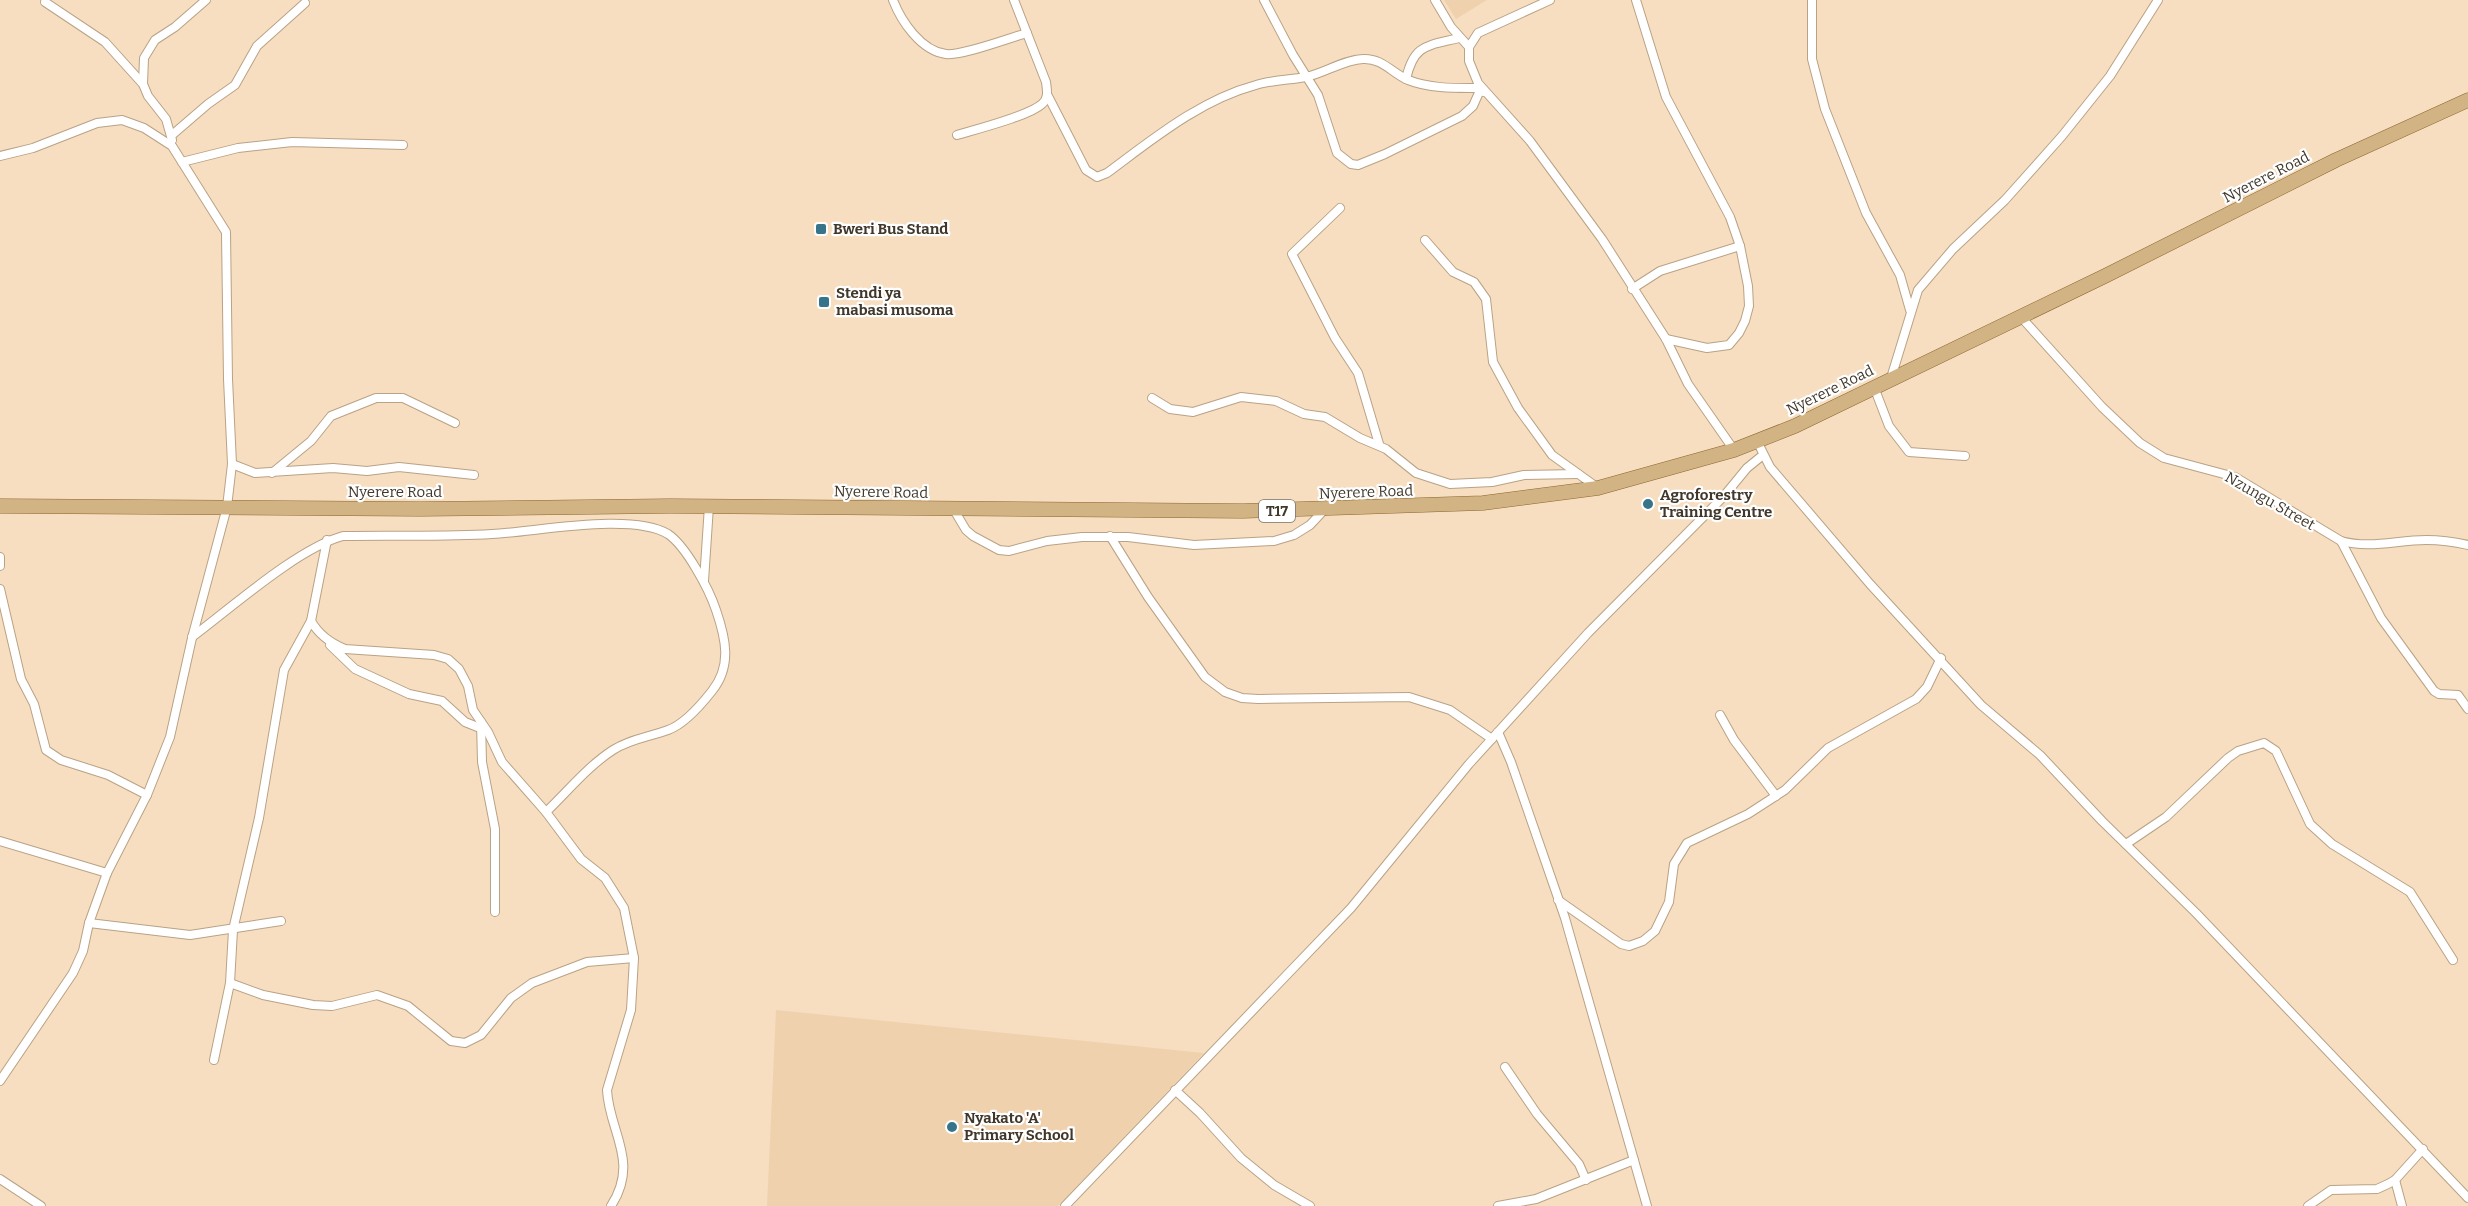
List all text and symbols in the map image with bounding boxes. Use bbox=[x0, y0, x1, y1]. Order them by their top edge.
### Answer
street label: Nyerere Road bbox=[2220, 147, 2312, 206]
place label: Bweri Bus Stand bbox=[833, 220, 948, 238]
marker: Bweri Bus Stand bbox=[814, 222, 828, 236]
place label: Stendi ya mabasi musoma bbox=[836, 284, 954, 319]
marker: Stendi ya mabasi musoma bbox=[817, 295, 831, 309]
street label: Nyerere Road bbox=[1784, 361, 1877, 419]
street label: Nzungu Street bbox=[2222, 468, 2319, 534]
street label: Nyerere Road bbox=[1318, 481, 1414, 503]
street label: Nyerere Road bbox=[834, 482, 929, 502]
street label: Nyerere Road bbox=[348, 483, 442, 501]
place label: Agroforestry Training Centre bbox=[1660, 486, 1772, 521]
marker: Agroforestry Training Centre bbox=[1641, 497, 1655, 511]
road number: T17 bbox=[1259, 500, 1295, 522]
place label: Nyakato 'A' Primary School bbox=[964, 1109, 1074, 1144]
marker: Nyakato 'A' Primary School bbox=[945, 1120, 959, 1134]

